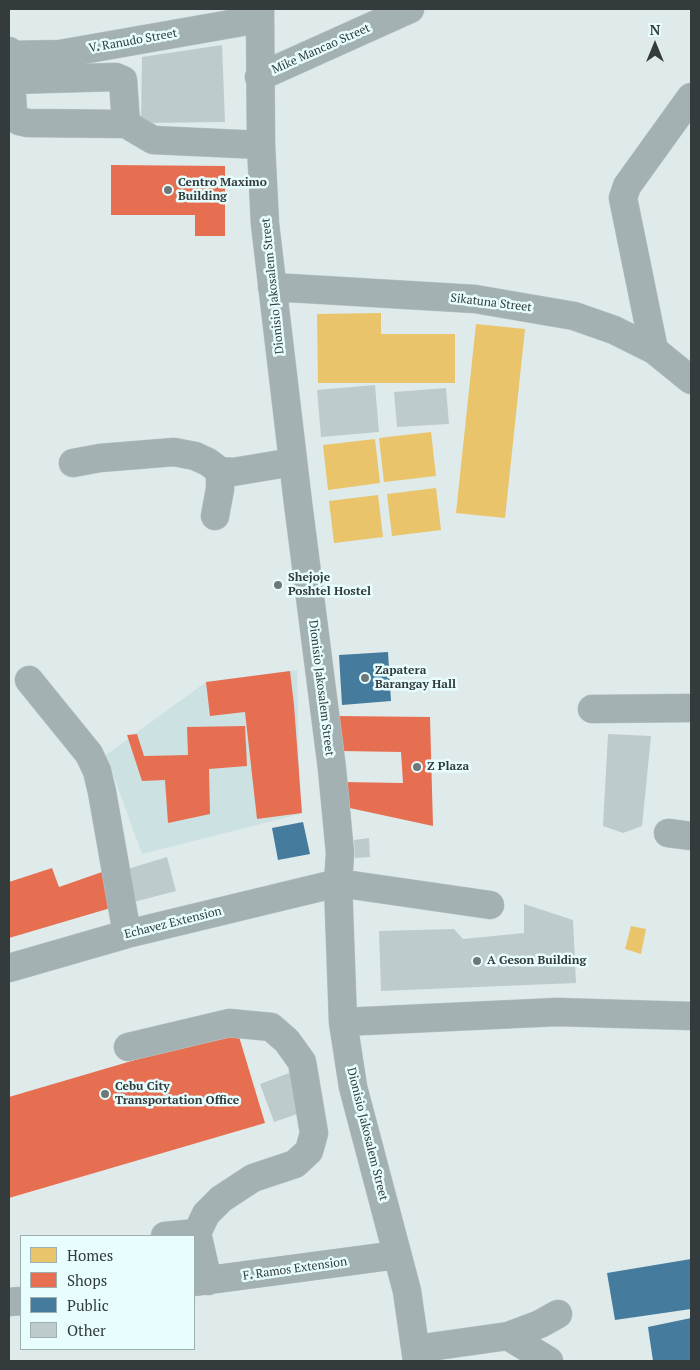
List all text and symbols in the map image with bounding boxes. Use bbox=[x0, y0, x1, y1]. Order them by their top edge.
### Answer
north arrow bbox=[630, 20, 680, 70]
text: N bbox=[650, 20, 660, 39]
street label: Mike Mancao Street bbox=[270, 21, 372, 77]
street label: V. Ranudo Street bbox=[88, 26, 178, 56]
place label: Centro Maximo Building bbox=[178, 176, 267, 204]
marker: Centro Maximo Building bbox=[162, 184, 174, 196]
street label: Dionisio Jakosalem Street bbox=[259, 217, 287, 355]
street label: Sikatuna Street bbox=[450, 291, 532, 315]
place label: Shejoje Poshtel Hostel bbox=[288, 571, 371, 599]
marker: Shejoje Poshtel Hostel bbox=[272, 579, 284, 591]
street label: Dionisio Jakosalem Street bbox=[306, 619, 336, 757]
place label: Zapatera Barangay Hall bbox=[375, 664, 456, 692]
marker: Zapatera Barangay Hall bbox=[359, 672, 371, 684]
place label: Z Plaza bbox=[427, 760, 469, 774]
marker: Z Plaza bbox=[411, 761, 423, 773]
street label: Echavez Extension bbox=[123, 904, 223, 942]
place label: A Geson Building bbox=[487, 954, 586, 968]
marker: A Geson Building bbox=[471, 955, 483, 967]
street label: Dionisio Jakosalem Street bbox=[343, 1066, 391, 1202]
place label: Cebu City Transportation Office bbox=[115, 1080, 239, 1108]
marker: Cebu City Transportation Office bbox=[99, 1088, 111, 1100]
legend bbox=[20, 1235, 195, 1350]
text: Homes bbox=[67, 1245, 113, 1265]
street label: F. Ramos Extension bbox=[242, 1255, 348, 1283]
text: Shops bbox=[67, 1270, 107, 1290]
text: Public bbox=[67, 1295, 109, 1315]
text: Other bbox=[67, 1320, 106, 1340]

